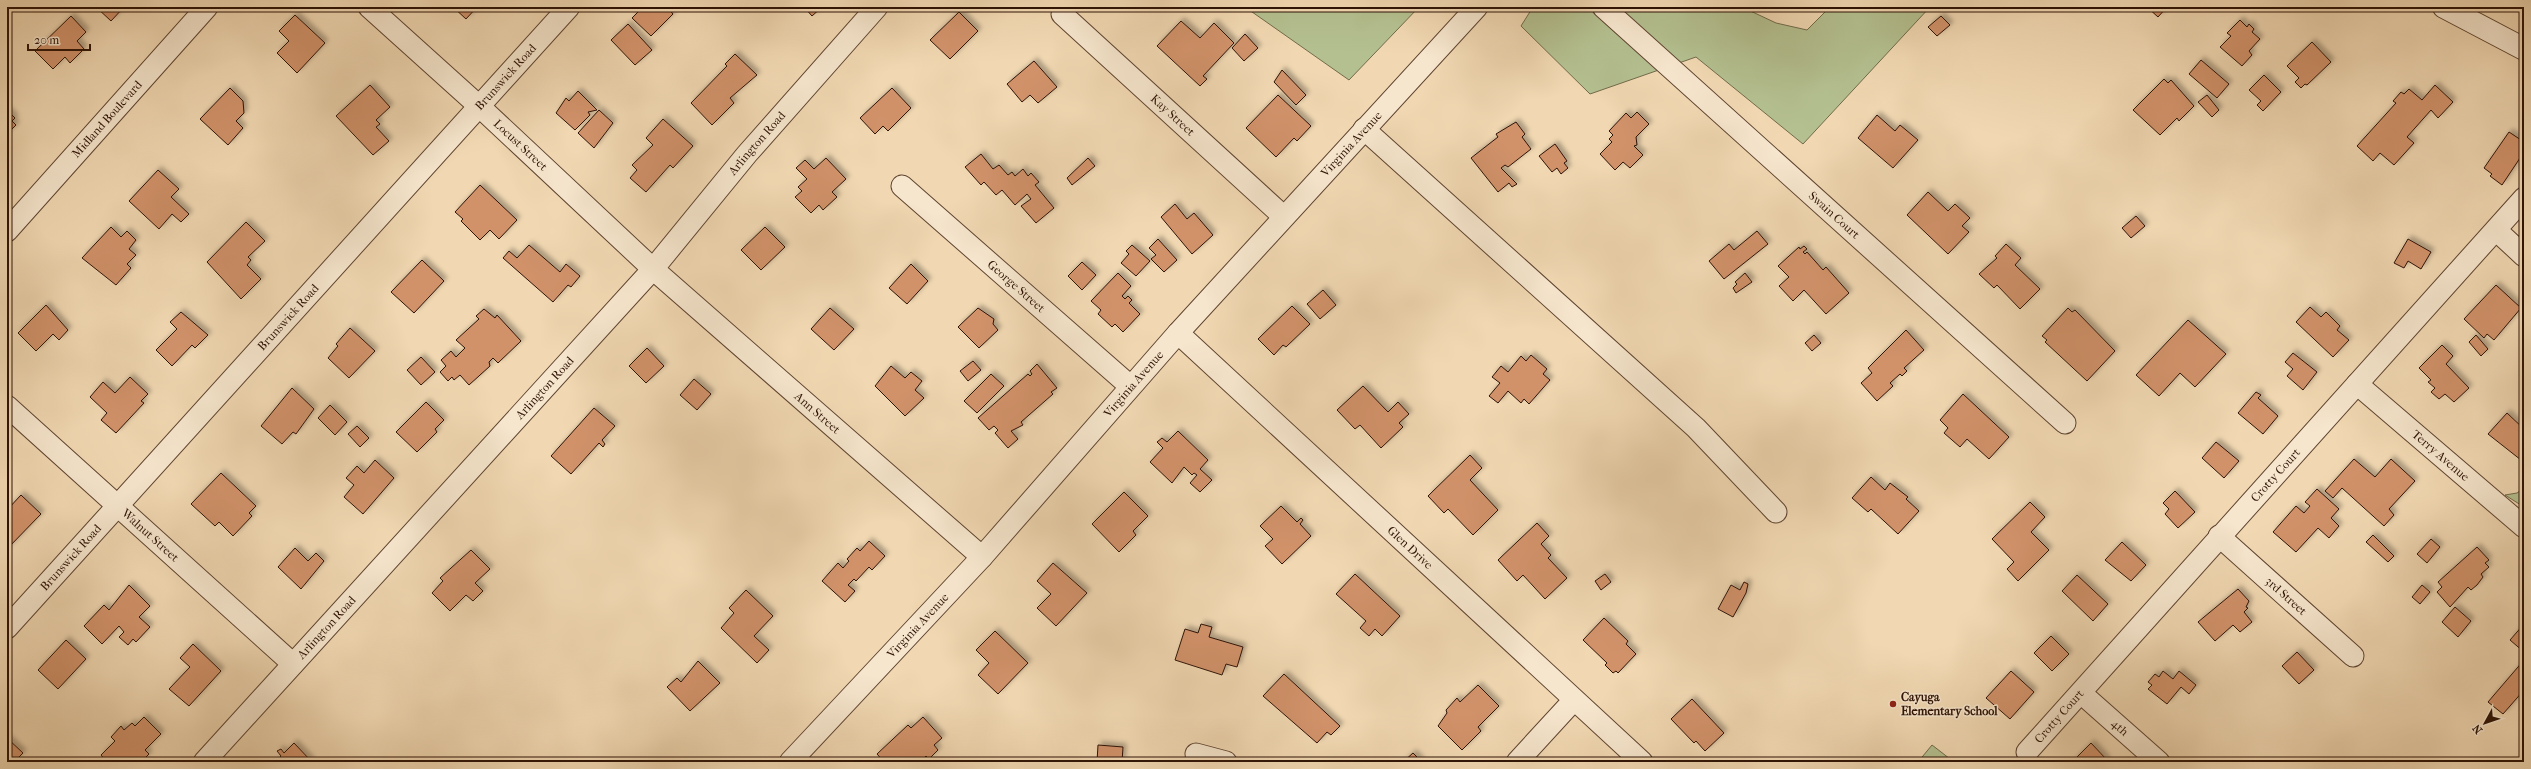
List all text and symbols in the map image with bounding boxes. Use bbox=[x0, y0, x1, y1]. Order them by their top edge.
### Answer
scale bar bbox=[28, 26, 90, 52]
text: 20 m bbox=[34, 33, 59, 47]
street label: Brunswick Road bbox=[472, 41, 539, 113]
street label: Midland Boulevard bbox=[69, 77, 145, 161]
street label: Kay Street bbox=[1148, 92, 1198, 139]
street label: Arlington Road bbox=[725, 108, 789, 179]
street label: Virginia Avenue bbox=[1317, 108, 1385, 180]
street label: Locust Street bbox=[491, 116, 551, 174]
street label: Swain Court bbox=[1806, 189, 1863, 242]
street label: George Street bbox=[985, 257, 1049, 316]
street label: Brunswick Road bbox=[255, 281, 322, 353]
street label: Virginia Avenue bbox=[1100, 348, 1166, 421]
street label: Arlington Road bbox=[512, 353, 577, 423]
street label: Ann Street bbox=[791, 389, 844, 437]
street label: Terry Avenue bbox=[2409, 427, 2472, 484]
street label: Crotty Court bbox=[2248, 445, 2303, 505]
street label: Walnut Street bbox=[118, 505, 182, 565]
street label: Brunswick Road bbox=[37, 521, 105, 594]
street label: Glen Drive bbox=[1385, 523, 1436, 572]
street label: 3rd Street bbox=[2262, 574, 2310, 619]
street label: Virginia Avenue bbox=[883, 590, 952, 662]
street label: Arlington Road bbox=[294, 593, 359, 662]
street label: Crotty Court bbox=[2031, 686, 2087, 746]
place label: Cayuga Elementary School bbox=[1901, 690, 1998, 719]
marker: Cayuga Elementary School bbox=[1888, 699, 1898, 709]
north arrow bbox=[2465, 703, 2505, 743]
street label: 4th bbox=[2109, 716, 2132, 739]
text: N bbox=[2470, 721, 2485, 736]

